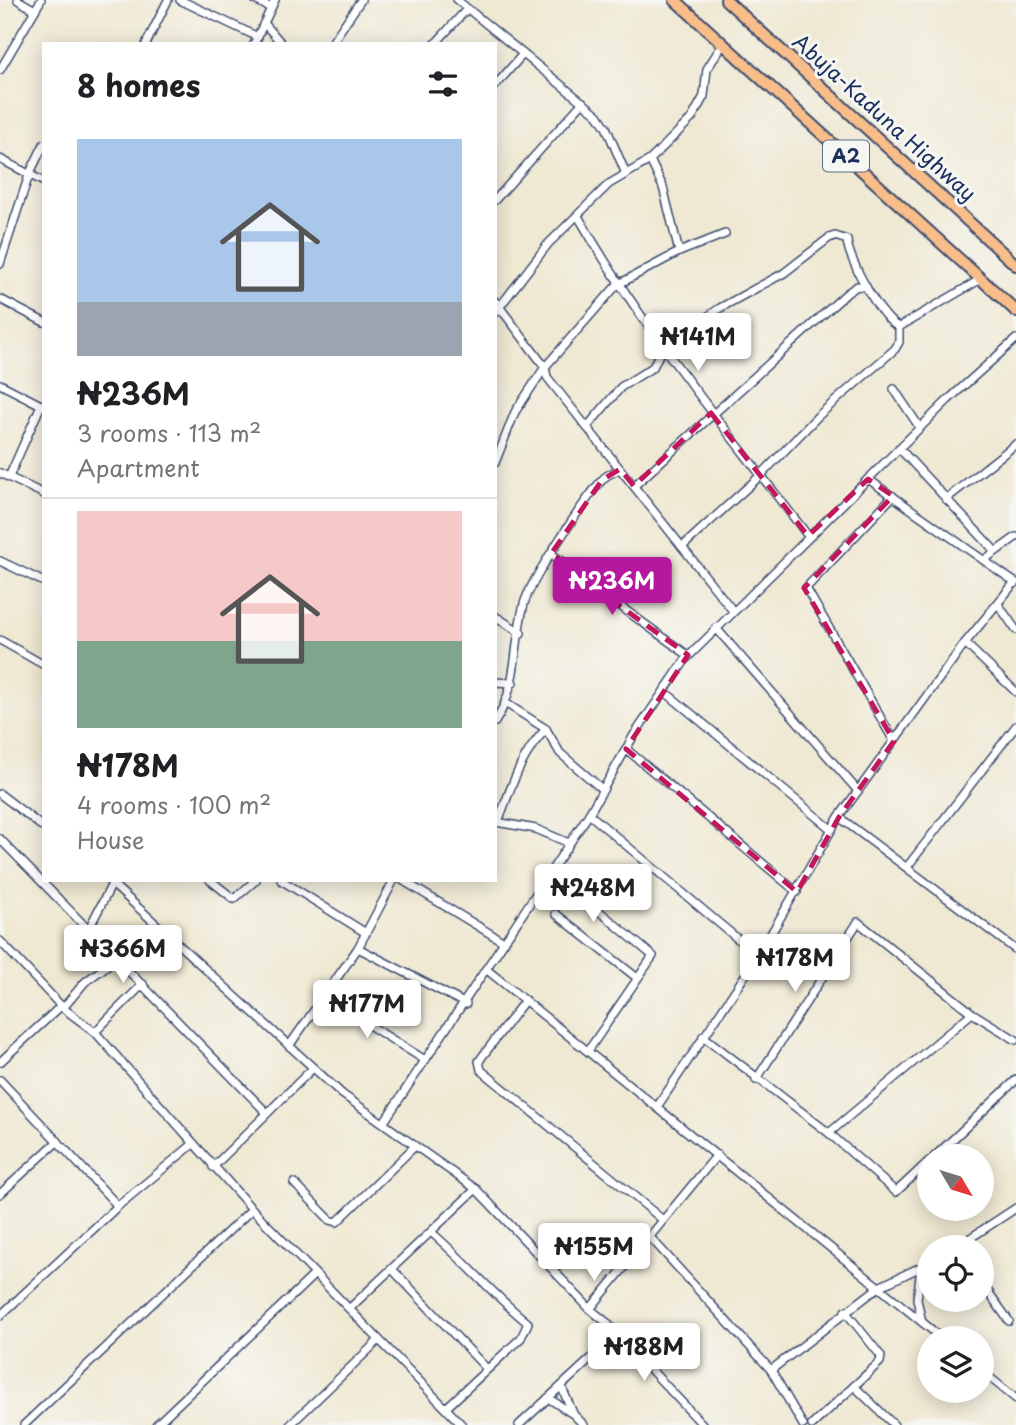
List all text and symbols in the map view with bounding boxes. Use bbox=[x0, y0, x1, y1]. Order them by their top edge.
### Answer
street label: Abuja-Kaduna Highway bbox=[786, 25, 984, 208]
text: 8 homes bbox=[77, 62, 200, 107]
icon: filters bbox=[424, 65, 462, 103]
road number: A2 bbox=[823, 140, 869, 172]
icon: home bbox=[207, 184, 333, 310]
pin: ₦141M bbox=[649, 314, 747, 373]
text: ₦141M bbox=[660, 318, 736, 353]
text: ₦236M bbox=[77, 370, 190, 415]
text: 3 rooms · 113 m² bbox=[77, 415, 261, 450]
text: Apartment bbox=[77, 450, 200, 485]
icon: home bbox=[207, 556, 333, 682]
pin: ₦236M bbox=[563, 558, 661, 617]
text: ₦236M bbox=[569, 562, 655, 597]
text: ₦178M bbox=[77, 742, 179, 787]
text: 4 rooms · 100 m² bbox=[77, 787, 271, 822]
text: House bbox=[77, 822, 144, 857]
pin: ₦248M bbox=[544, 864, 642, 924]
text: ₦248M bbox=[551, 869, 635, 904]
pin: ₦366M bbox=[74, 926, 172, 985]
text: ₦366M bbox=[80, 930, 166, 965]
pin: ₦178M bbox=[746, 934, 844, 994]
text: ₦178M bbox=[756, 939, 834, 974]
pin: ₦177M bbox=[318, 981, 416, 1040]
text: ₦177M bbox=[329, 985, 405, 1020]
north arrow bbox=[917, 1144, 994, 1222]
map controls bbox=[917, 1144, 994, 1403]
pin: ₦155M bbox=[545, 1224, 643, 1283]
text: ₦155M bbox=[554, 1228, 634, 1263]
button: locate bbox=[917, 1235, 994, 1312]
pin: ₦188M bbox=[595, 1324, 693, 1383]
button: layers bbox=[917, 1326, 994, 1403]
text: ₦188M bbox=[604, 1328, 684, 1363]

